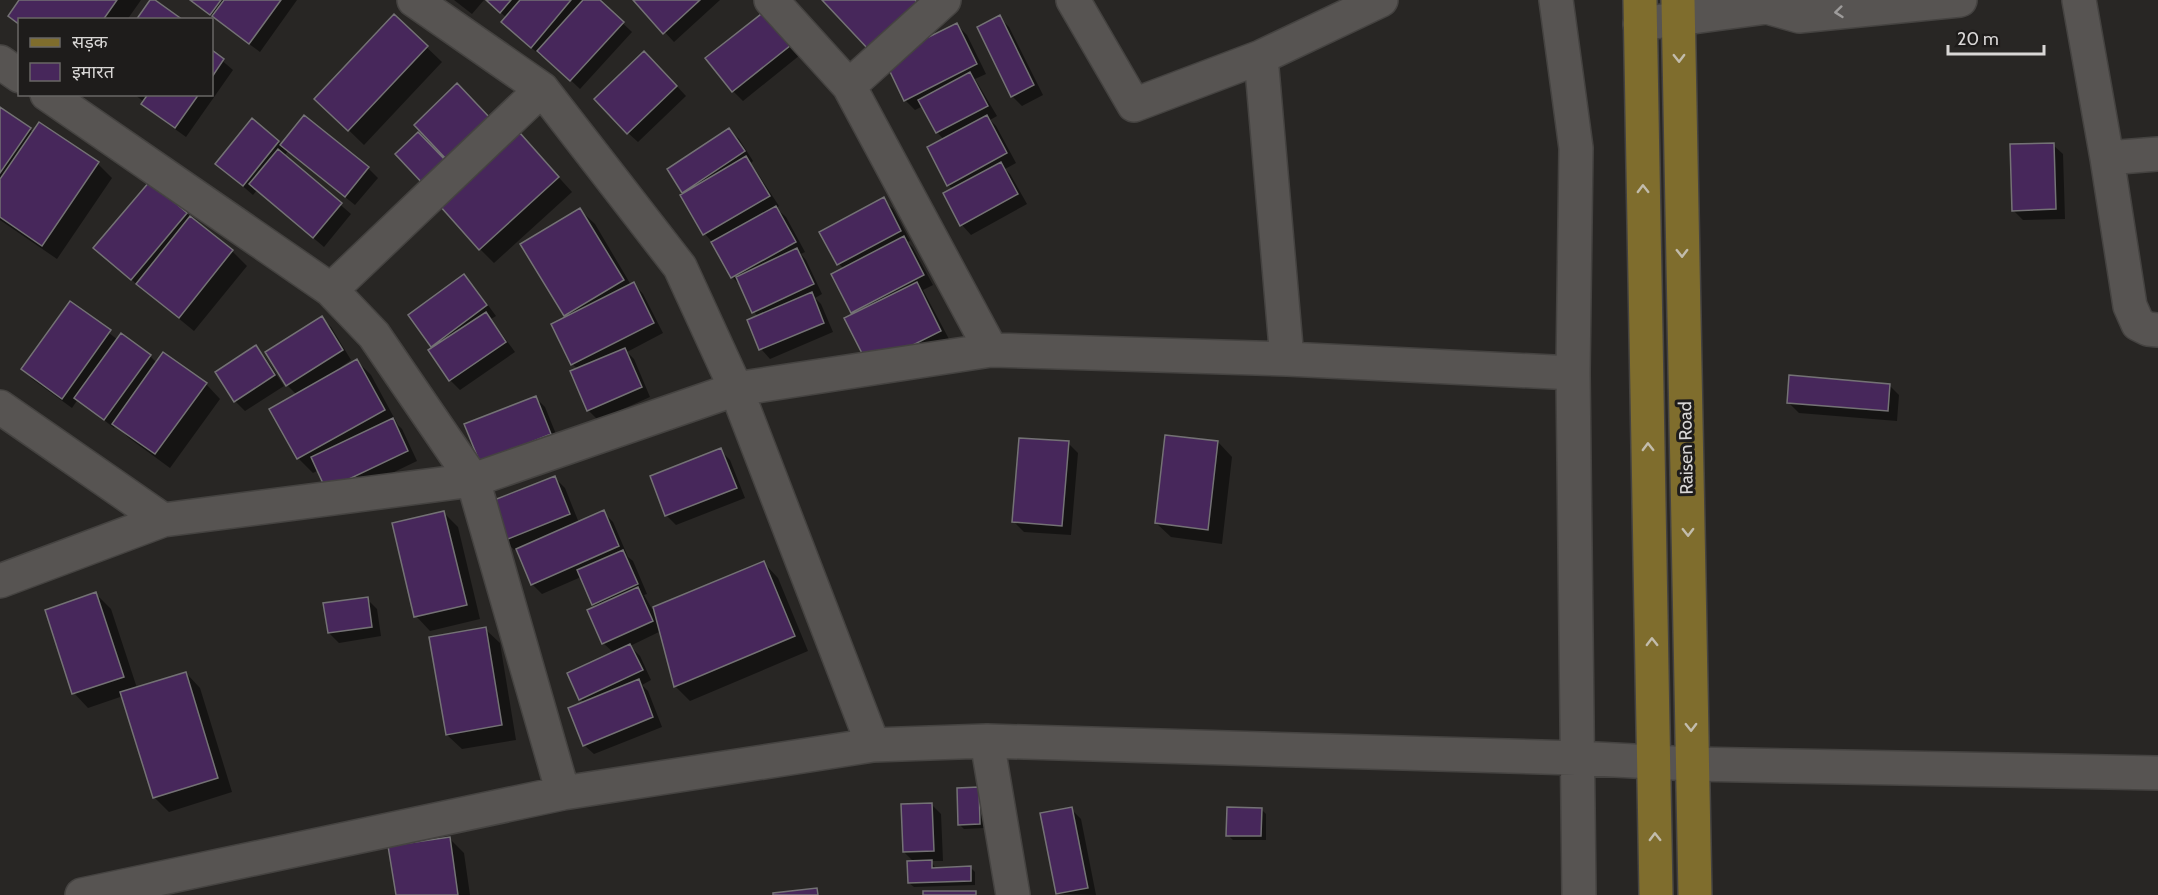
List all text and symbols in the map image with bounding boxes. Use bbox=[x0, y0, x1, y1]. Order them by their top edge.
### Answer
one-way arrow bbox=[1835, 5, 1844, 18]
legend bbox=[18, 18, 213, 96]
scale bar bbox=[1948, 18, 2044, 56]
text: 20 m bbox=[1957, 28, 1999, 50]
text: सड़क bbox=[72, 31, 109, 53]
one-way arrow bbox=[1672, 54, 1685, 63]
text: इमारत bbox=[72, 61, 115, 83]
one-way arrow bbox=[1637, 184, 1649, 193]
one-way arrow bbox=[1676, 249, 1689, 258]
street label: Raisen Road bbox=[1674, 401, 1698, 495]
one-way arrow bbox=[1642, 442, 1654, 451]
one-way arrow bbox=[1681, 528, 1694, 537]
one-way arrow bbox=[1645, 637, 1658, 646]
one-way arrow bbox=[1685, 723, 1698, 732]
one-way arrow bbox=[1649, 832, 1661, 841]

